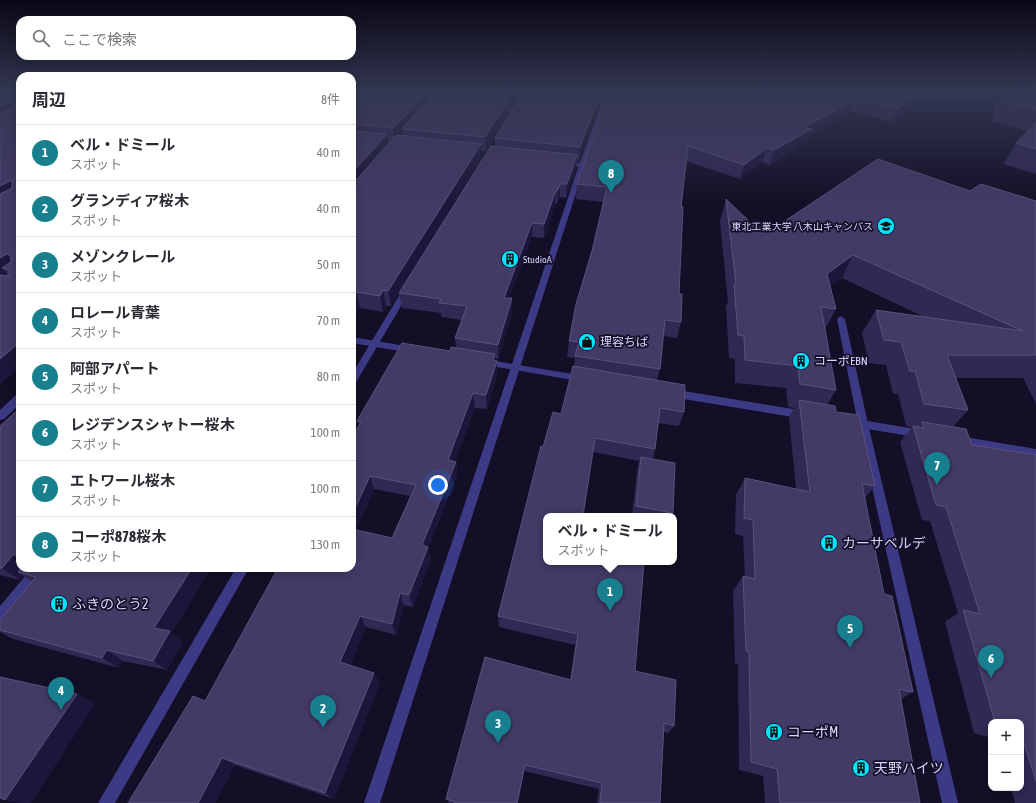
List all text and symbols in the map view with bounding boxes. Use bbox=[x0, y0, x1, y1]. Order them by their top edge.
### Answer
search box bbox=[16, 16, 356, 60]
icon: search bbox=[30, 27, 52, 49]
text: ここで検索 bbox=[62, 31, 137, 48]
text: 周辺 bbox=[32, 90, 66, 110]
text: 8件 bbox=[321, 92, 340, 107]
text: ベル・ドミール bbox=[70, 136, 175, 153]
text: 1 bbox=[42, 145, 48, 160]
text: 40 m bbox=[317, 145, 340, 160]
text: スポット bbox=[70, 157, 122, 172]
pin: 8 bbox=[598, 160, 624, 193]
text: グランディア桜木 bbox=[70, 192, 189, 209]
text: 2 bbox=[42, 201, 48, 216]
text: 40 m bbox=[317, 201, 340, 216]
text: スポット bbox=[70, 213, 122, 228]
school or university icon: 東北工業大学 八木山キャンパス bbox=[876, 216, 896, 236]
place label: 東北工業大学 八木山キャンパス bbox=[732, 221, 873, 232]
text: メゾンクレール bbox=[70, 248, 175, 265]
building icon: StudioA bbox=[500, 249, 520, 269]
place label: StudioA bbox=[523, 254, 552, 265]
text: 3 bbox=[42, 257, 48, 272]
text: 50 m bbox=[317, 257, 340, 272]
text: スポット bbox=[70, 269, 122, 284]
text: ロレール青葉 bbox=[70, 304, 160, 321]
text: 4 bbox=[42, 313, 48, 328]
text: 70 m bbox=[317, 313, 340, 328]
text: スポット bbox=[70, 325, 122, 340]
shop icon: 理容ちば bbox=[577, 332, 597, 352]
place label: 理容ちば bbox=[600, 335, 648, 349]
building icon: コーポEBN bbox=[791, 351, 811, 371]
place label: コーポEBN bbox=[814, 354, 868, 368]
text: 阿部アパート bbox=[70, 360, 160, 377]
text: 5 bbox=[42, 369, 48, 384]
text: 80 m bbox=[317, 369, 340, 384]
text: スポット bbox=[70, 381, 122, 396]
text: レジデンスシャトー桜木 bbox=[70, 416, 235, 433]
text: 6 bbox=[42, 425, 48, 440]
text: 100 m bbox=[311, 425, 340, 440]
text: スポット bbox=[70, 437, 122, 452]
pin: 7 bbox=[924, 452, 950, 485]
text: エトワール桜木 bbox=[70, 472, 175, 489]
your location bbox=[428, 475, 448, 495]
text: 7 bbox=[42, 481, 48, 496]
text: 100 m bbox=[311, 481, 340, 496]
text: スポット bbox=[70, 493, 122, 508]
popup bbox=[543, 513, 677, 565]
text: ベル・ドミール bbox=[557, 522, 663, 539]
text: コーポ878桜木 bbox=[70, 528, 166, 545]
building icon: カーサベルデ bbox=[819, 533, 839, 553]
place label: カーサベルデ bbox=[842, 535, 926, 551]
text: 8 bbox=[42, 537, 48, 552]
text: 130 m bbox=[311, 537, 340, 552]
text: スポット bbox=[557, 543, 610, 558]
text: スポット bbox=[70, 549, 122, 564]
pin: 1 bbox=[597, 578, 623, 611]
building icon: ふきのとう2 bbox=[49, 594, 69, 614]
place label: ふきのとう2 bbox=[72, 596, 149, 612]
pin: 5 bbox=[837, 615, 863, 648]
pin: 6 bbox=[978, 645, 1004, 678]
pin: 4 bbox=[48, 677, 74, 710]
pin: 2 bbox=[310, 695, 336, 728]
pin: 3 bbox=[485, 710, 511, 743]
map controls bbox=[988, 719, 1024, 791]
button: + bbox=[988, 719, 1024, 755]
building icon: コーポM bbox=[764, 722, 784, 742]
place label: コーポM bbox=[787, 724, 838, 740]
button: − bbox=[988, 755, 1024, 791]
building icon: 天野ハイツ bbox=[851, 758, 871, 778]
place label: 天野ハイツ bbox=[874, 760, 944, 776]

